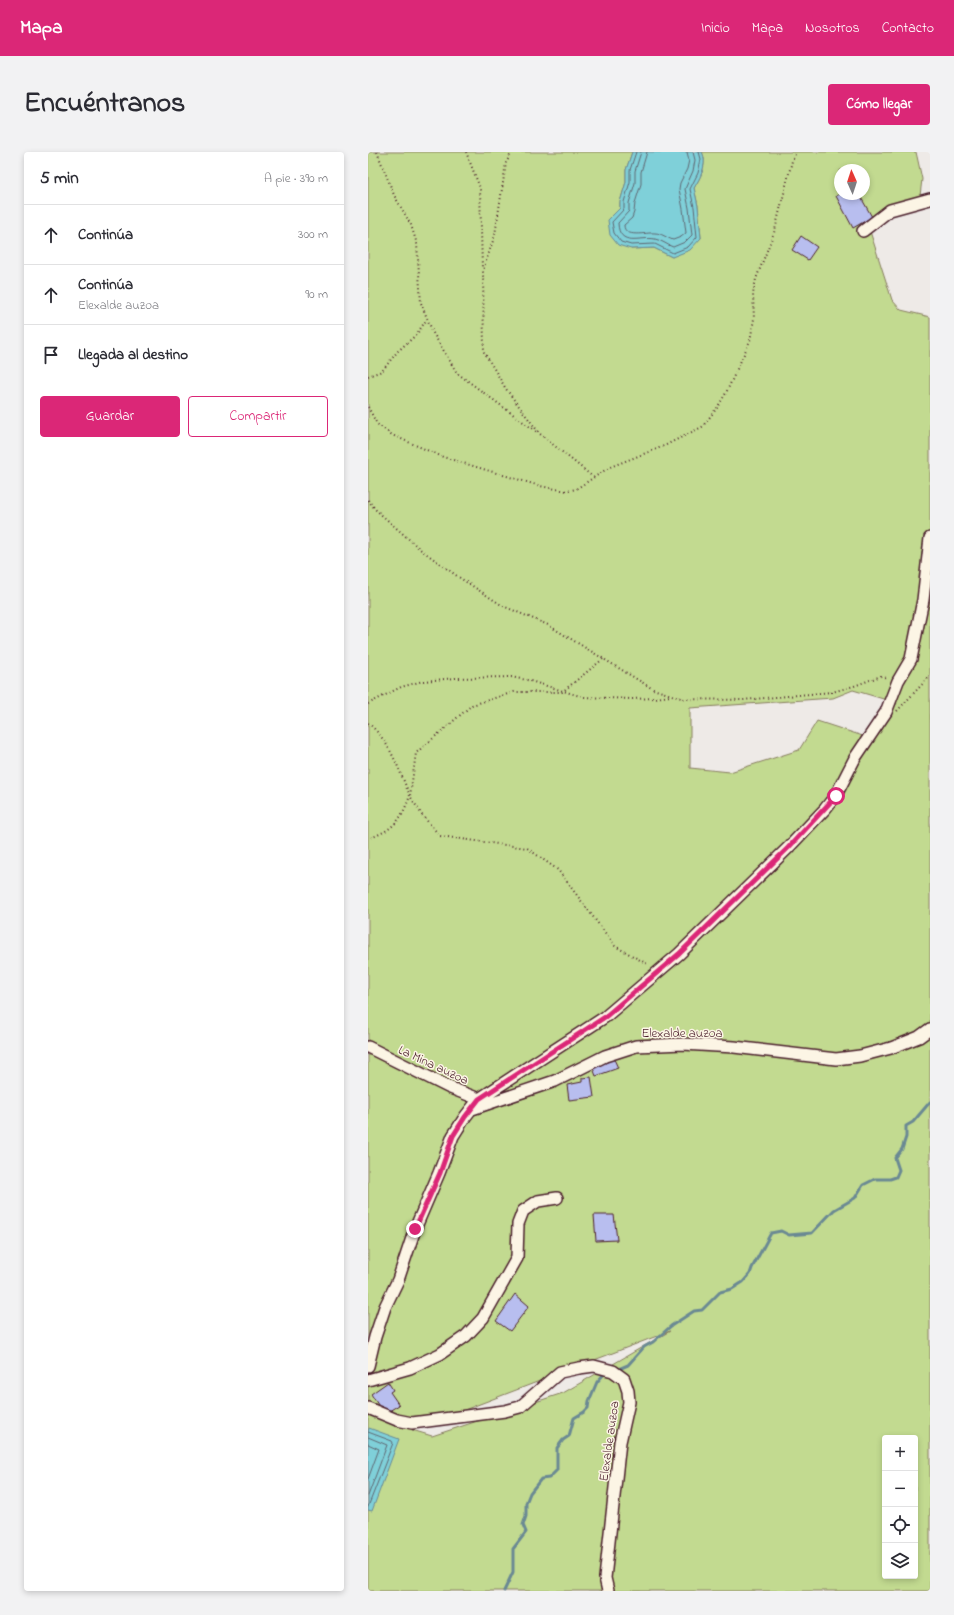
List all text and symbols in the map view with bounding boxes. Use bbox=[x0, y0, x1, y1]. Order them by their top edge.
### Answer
text: Mapa bbox=[20, 15, 62, 42]
text: Inicio bbox=[701, 18, 730, 39]
text: Mapa bbox=[752, 18, 783, 39]
text: Nosotros bbox=[805, 18, 860, 39]
text: Contacto bbox=[882, 18, 934, 39]
text: Encuéntranos bbox=[24, 84, 185, 125]
button: Cómo llegar bbox=[828, 84, 930, 125]
north arrow bbox=[834, 164, 870, 200]
text: 5 min bbox=[40, 166, 79, 191]
text: A pie · 390 m bbox=[264, 169, 328, 188]
icon: ahead bbox=[40, 224, 62, 246]
text: Continúa bbox=[78, 224, 133, 246]
text: 300 m bbox=[298, 225, 328, 244]
text: Continúa bbox=[78, 274, 133, 296]
icon: ahead bbox=[40, 284, 62, 306]
text: 90 m bbox=[305, 285, 328, 304]
text: Elexalde auzoa bbox=[78, 296, 159, 315]
icon: arrive bbox=[40, 344, 62, 366]
text: Llegada al destino bbox=[78, 344, 188, 366]
button: Guardar bbox=[40, 396, 180, 437]
button: Compartir bbox=[188, 396, 328, 437]
route start bbox=[827, 787, 845, 805]
street label: Elexalde auzoa bbox=[642, 1024, 722, 1043]
street label: La Mina auzoa bbox=[395, 1041, 472, 1090]
route end bbox=[406, 1220, 424, 1238]
street label: Elexalde auzoa bbox=[594, 1400, 625, 1483]
map controls bbox=[882, 1435, 918, 1579]
button: + bbox=[882, 1435, 918, 1471]
button: − bbox=[882, 1471, 918, 1507]
button: locate bbox=[882, 1507, 918, 1543]
button: layers bbox=[882, 1543, 918, 1579]

